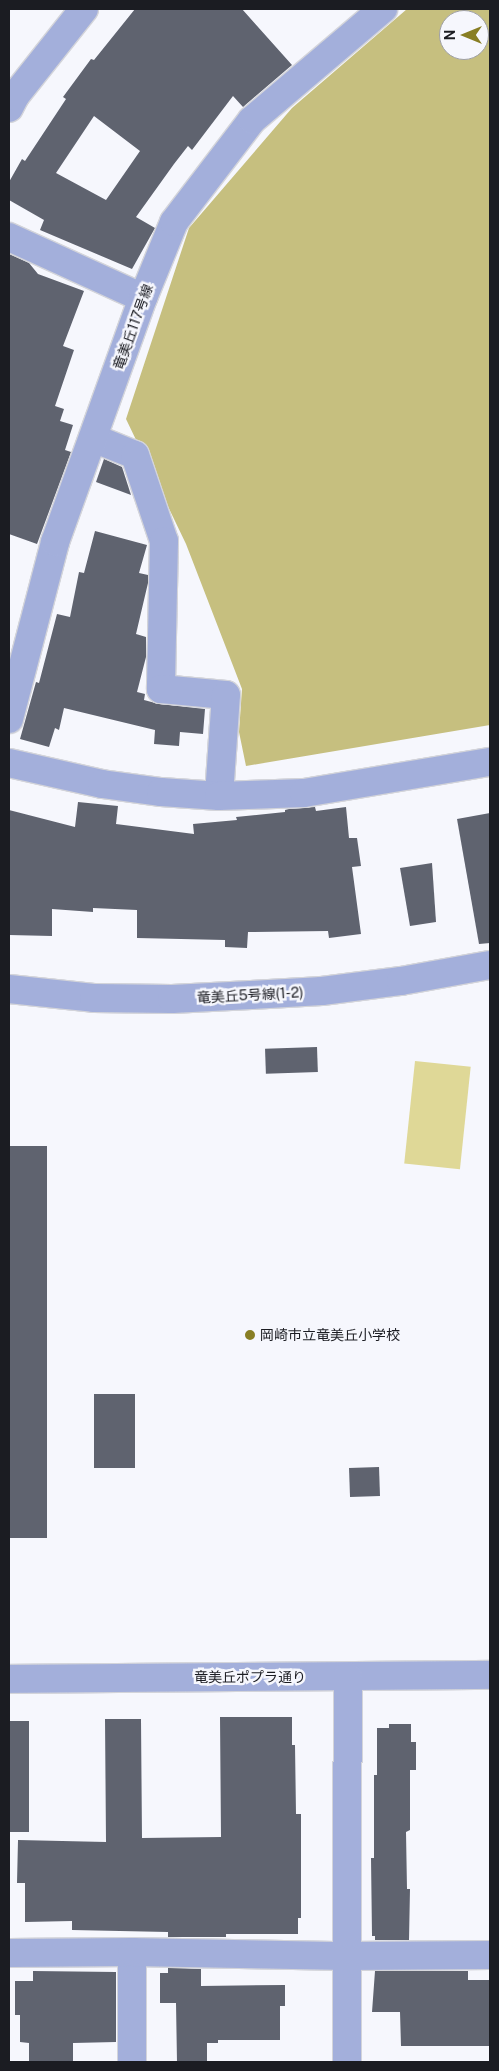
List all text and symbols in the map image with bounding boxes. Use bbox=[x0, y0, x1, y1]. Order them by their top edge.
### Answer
north arrow bbox=[439, 10, 489, 60]
text: N bbox=[442, 30, 458, 40]
street label: 竜美丘117号線 bbox=[110, 282, 156, 372]
street label: 竜美丘5号線(1-2) bbox=[196, 984, 304, 1006]
place label: 岡崎市立竜美丘小学校 bbox=[260, 1327, 400, 1343]
marker: 岡崎市立竜美丘小学校 bbox=[244, 1329, 256, 1341]
street label: 竜美丘ポプラ通り bbox=[194, 1669, 306, 1685]

